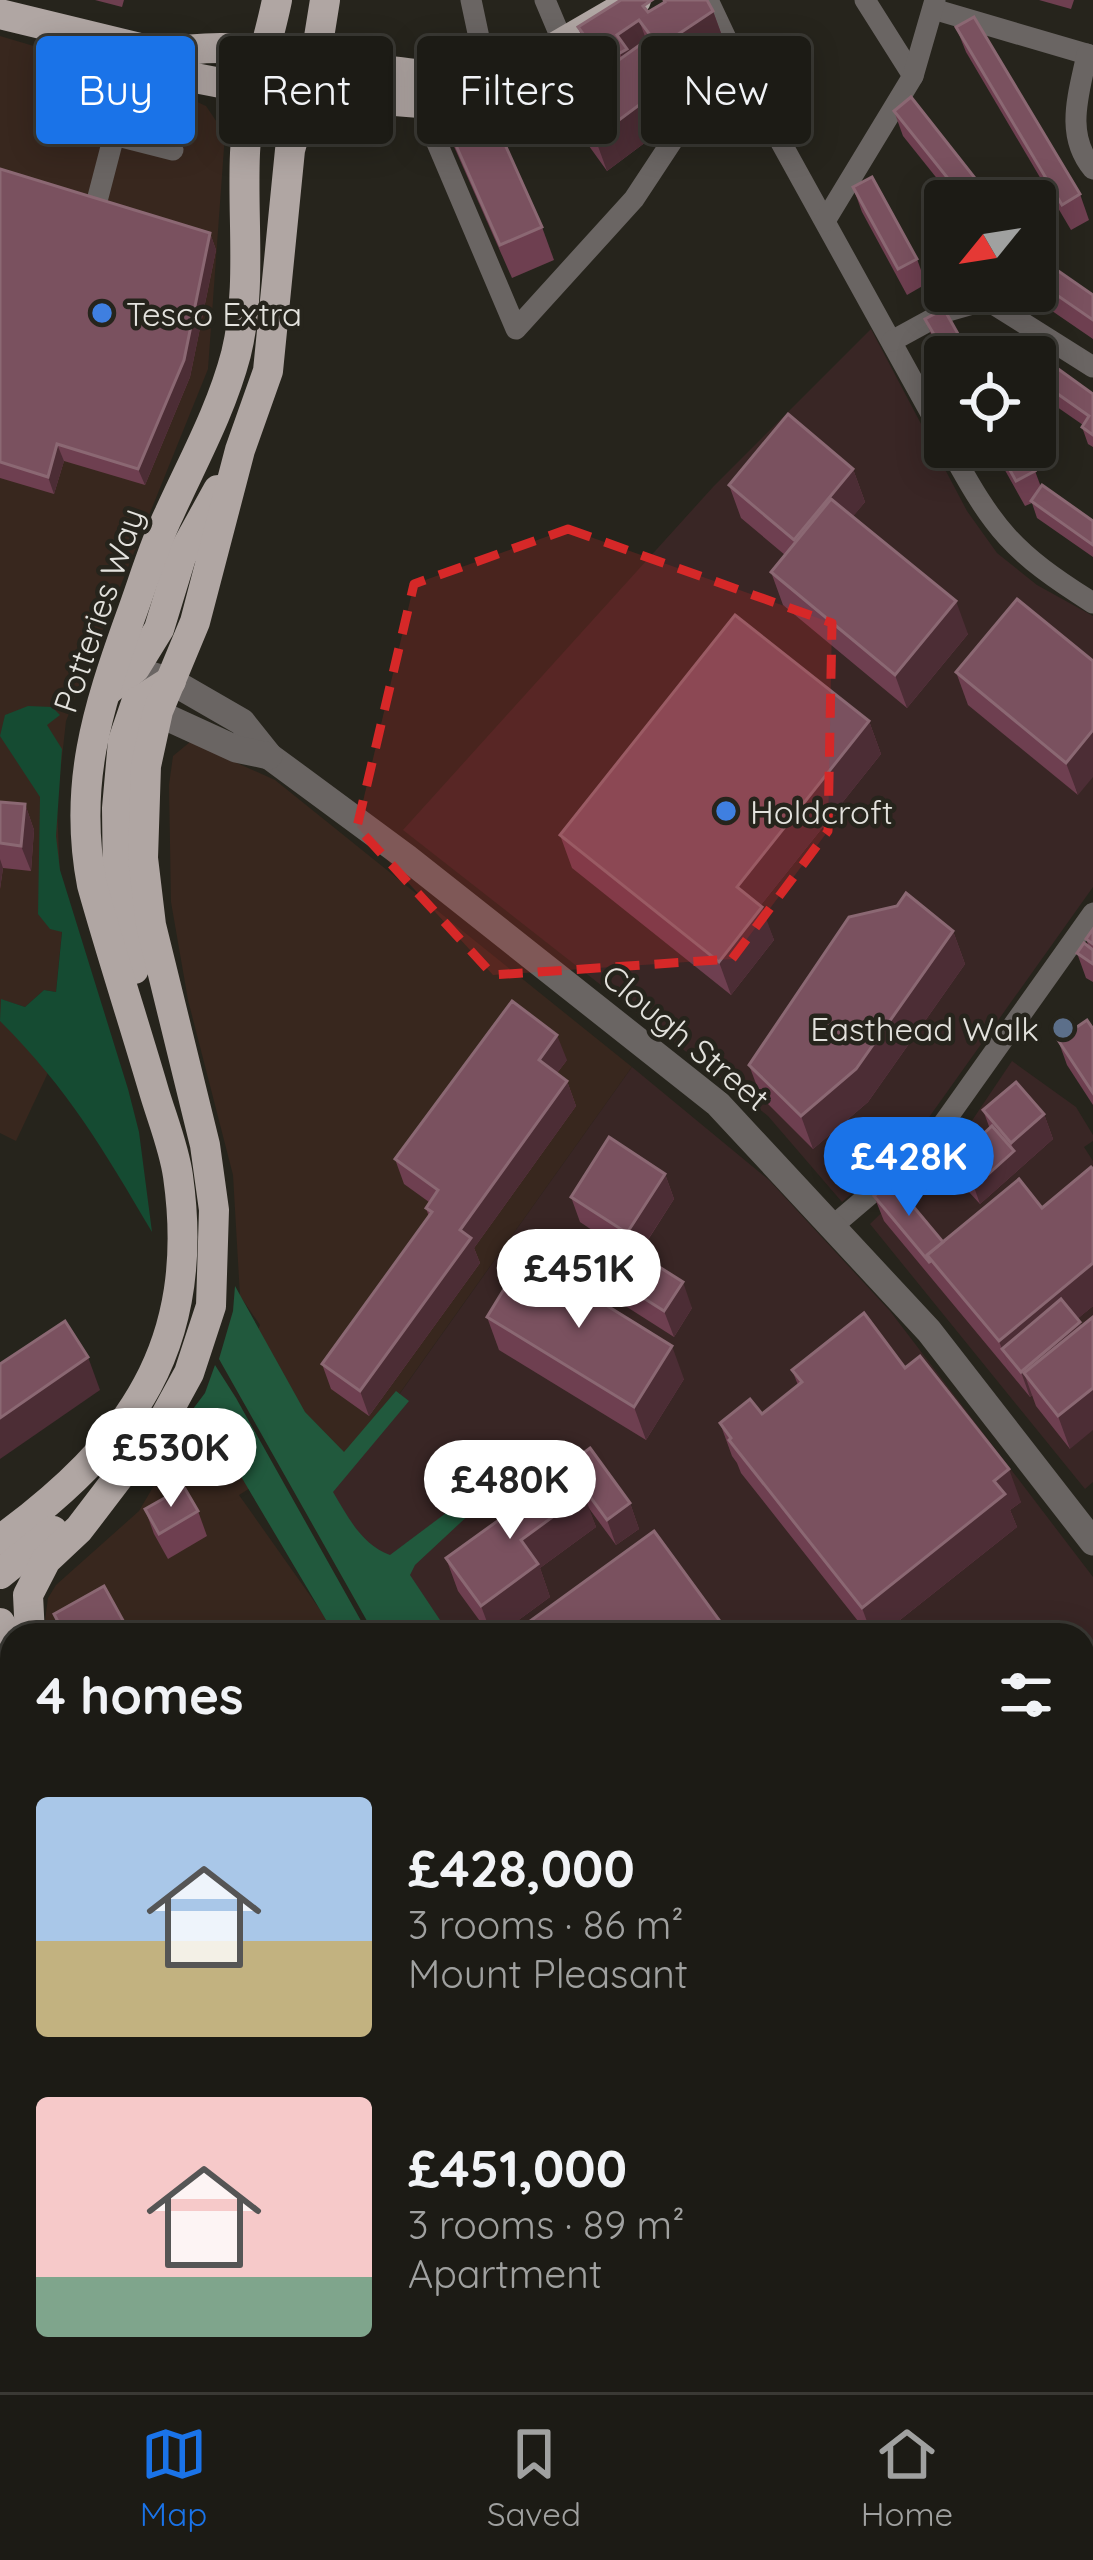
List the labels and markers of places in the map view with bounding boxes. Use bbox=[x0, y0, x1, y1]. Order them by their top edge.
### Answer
place label: Tesco Extra bbox=[126, 293, 302, 334]
marker: Tesco Extra bbox=[89, 300, 115, 326]
place label: Holdcroft bbox=[750, 791, 893, 832]
marker: Holdcroft bbox=[713, 798, 739, 824]
place label: Easthead Walk bbox=[810, 1008, 1039, 1049]
marker: Easthead Walk bbox=[1050, 1015, 1076, 1041]
pin: £428K bbox=[825, 1117, 993, 1219]
pin: £451K bbox=[495, 1229, 663, 1331]
pin: £530K bbox=[87, 1408, 255, 1510]
pin: £480K bbox=[426, 1440, 594, 1542]

